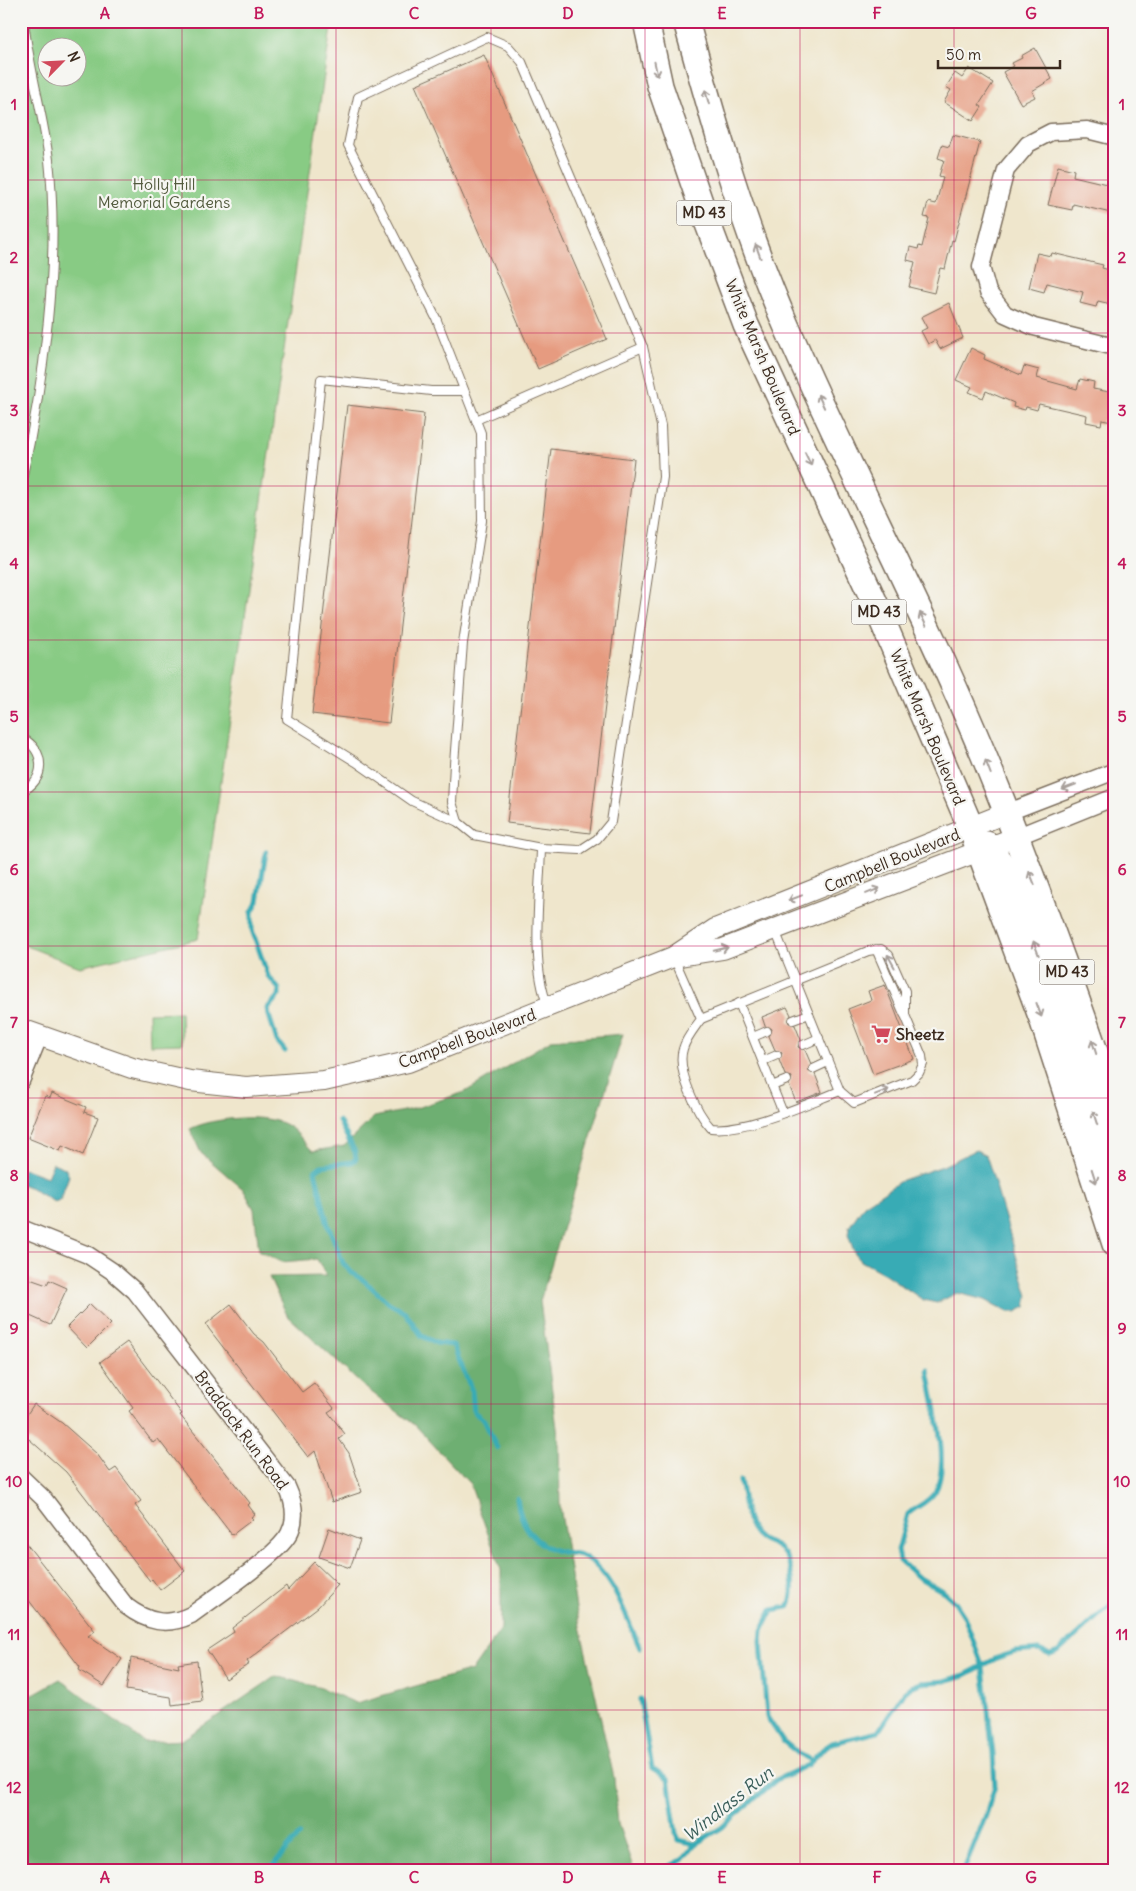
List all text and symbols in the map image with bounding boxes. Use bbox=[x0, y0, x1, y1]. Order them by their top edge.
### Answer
text: A bbox=[100, 3, 110, 23]
text: B bbox=[254, 3, 265, 23]
text: C bbox=[409, 3, 420, 23]
text: D bbox=[562, 3, 574, 23]
text: E bbox=[717, 3, 727, 23]
text: F bbox=[872, 3, 882, 23]
text: G bbox=[1025, 3, 1037, 23]
north arrow bbox=[38, 38, 88, 88]
scale bar bbox=[938, 38, 1061, 70]
text: 50 m bbox=[946, 45, 981, 64]
text: N bbox=[64, 49, 84, 65]
one-way arrow bbox=[652, 61, 662, 77]
one-way arrow bbox=[701, 89, 711, 105]
text: 1 bbox=[11, 94, 17, 114]
text: 1 bbox=[1119, 94, 1125, 114]
park label: Holly Hill Memorial Gardens bbox=[98, 174, 230, 212]
road number: MD 43 bbox=[676, 200, 732, 226]
one-way arrow bbox=[753, 244, 762, 259]
text: 2 bbox=[10, 247, 19, 267]
text: 2 bbox=[1118, 247, 1127, 267]
street label: White Marsh Boulevard bbox=[721, 276, 805, 438]
one-way arrow bbox=[816, 394, 825, 409]
text: 3 bbox=[9, 400, 19, 420]
text: 3 bbox=[1117, 400, 1127, 420]
one-way arrow bbox=[803, 451, 813, 466]
text: 4 bbox=[9, 553, 19, 573]
text: 4 bbox=[1117, 553, 1127, 573]
road number: MD 43 bbox=[852, 600, 906, 624]
one-way arrow bbox=[917, 612, 927, 627]
street label: White Marsh Boulevard bbox=[886, 646, 970, 808]
text: 5 bbox=[9, 706, 19, 726]
text: 5 bbox=[1117, 706, 1127, 726]
one-way arrow bbox=[983, 760, 992, 775]
one-way arrow bbox=[1062, 783, 1077, 792]
street label: Campbell Boulevard bbox=[821, 824, 963, 896]
text: 6 bbox=[9, 859, 19, 879]
text: 6 bbox=[1117, 859, 1127, 879]
one-way arrow bbox=[1027, 871, 1037, 886]
one-way arrow bbox=[865, 885, 880, 895]
one-way arrow bbox=[788, 894, 804, 903]
one-way arrow bbox=[1031, 941, 1040, 956]
one-way arrow bbox=[713, 944, 729, 953]
one-way arrow bbox=[886, 953, 896, 968]
road number: MD 43 bbox=[1040, 960, 1094, 984]
one-way arrow bbox=[1035, 1002, 1044, 1018]
street label: Campbell Boulevard bbox=[396, 1004, 538, 1072]
text: 7 bbox=[10, 1012, 18, 1032]
text: 7 bbox=[1118, 1012, 1126, 1032]
supermarket icon: Sheetz bbox=[870, 1023, 892, 1045]
place label: Sheetz bbox=[896, 1024, 945, 1044]
one-way arrow bbox=[1089, 1040, 1098, 1055]
one-way arrow bbox=[874, 1087, 889, 1096]
one-way arrow bbox=[1089, 1110, 1099, 1126]
text: 8 bbox=[9, 1165, 19, 1185]
text: 8 bbox=[1117, 1165, 1127, 1185]
one-way arrow bbox=[1089, 1167, 1099, 1183]
text: 9 bbox=[9, 1318, 19, 1338]
text: 9 bbox=[1117, 1318, 1127, 1338]
street label: Braddock Run Road bbox=[191, 1367, 293, 1493]
text: 10 bbox=[6, 1471, 22, 1491]
text: 10 bbox=[1114, 1471, 1130, 1491]
text: 11 bbox=[8, 1624, 20, 1644]
text: 11 bbox=[1116, 1624, 1128, 1644]
water label: Windlass Run bbox=[678, 1761, 778, 1846]
text: 12 bbox=[6, 1777, 22, 1797]
text: 12 bbox=[1114, 1777, 1130, 1797]
text: A bbox=[100, 1867, 110, 1887]
text: B bbox=[254, 1867, 265, 1887]
text: C bbox=[409, 1867, 420, 1887]
text: D bbox=[562, 1867, 574, 1887]
text: E bbox=[717, 1867, 727, 1887]
text: F bbox=[872, 1867, 882, 1887]
text: G bbox=[1025, 1867, 1037, 1887]

